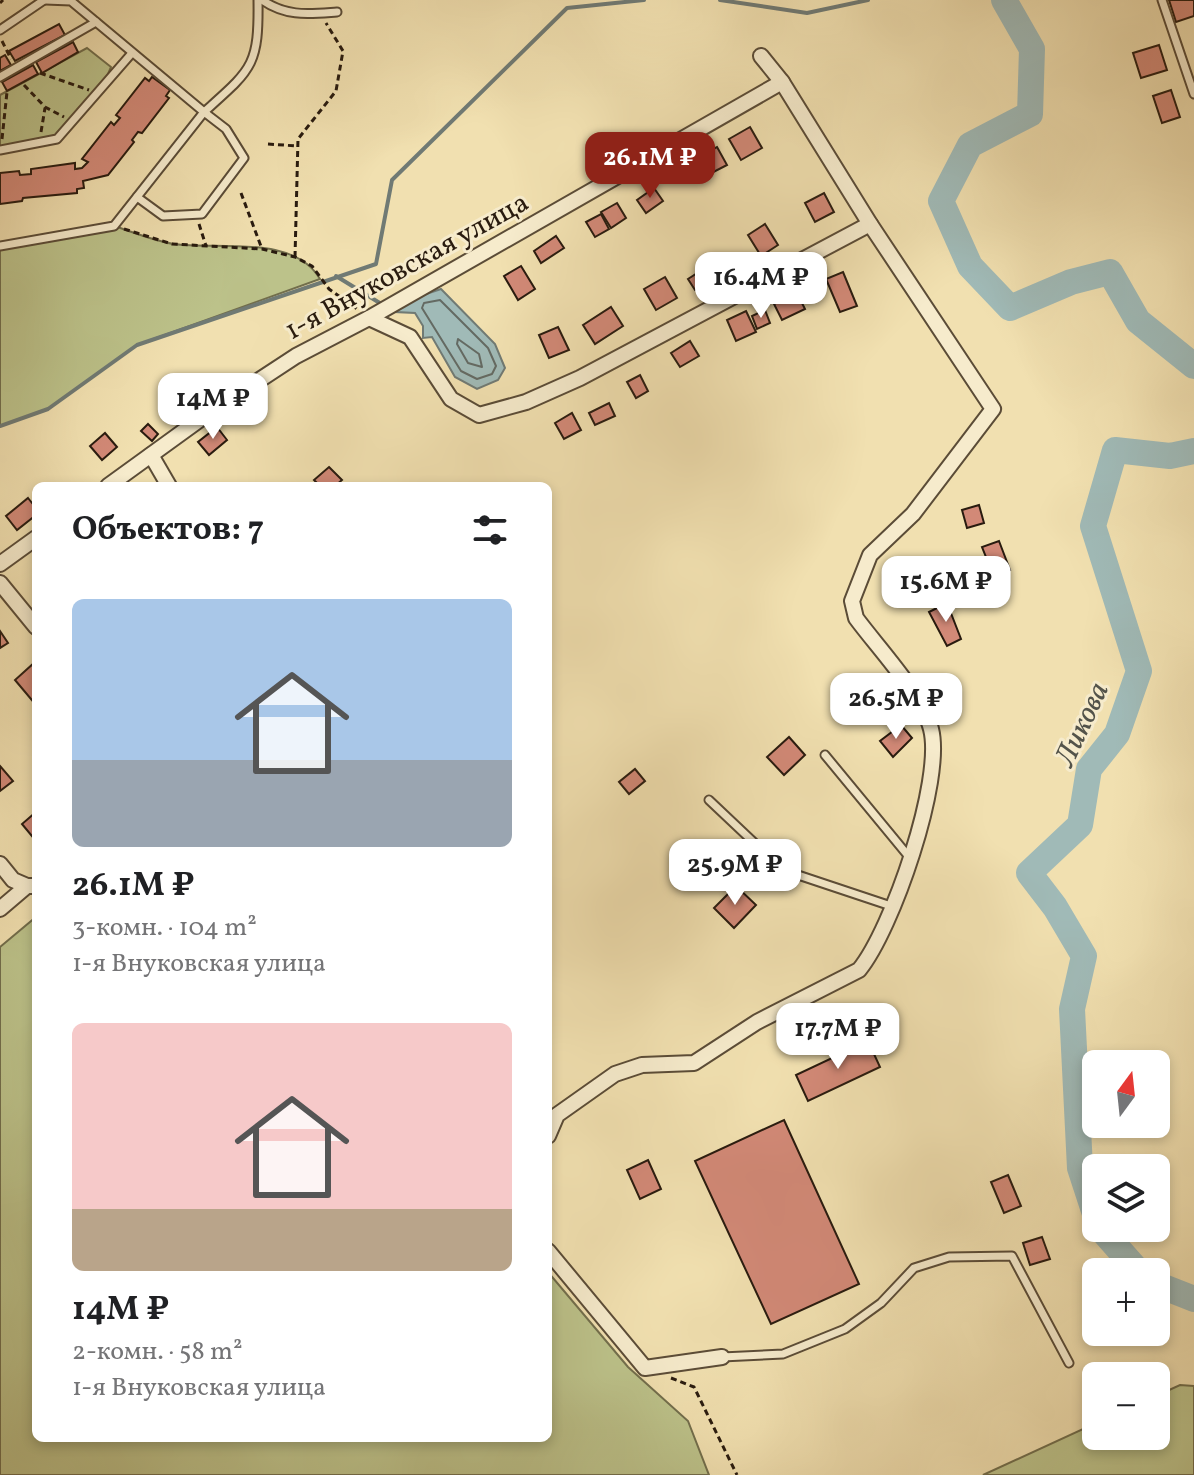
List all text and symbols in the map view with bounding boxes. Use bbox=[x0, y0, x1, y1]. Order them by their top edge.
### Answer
pin: 26.1M ₽ bbox=[576, 132, 724, 200]
text: 26.1M ₽ bbox=[603, 140, 697, 176]
street label: 1-я Внуковская улица bbox=[278, 184, 536, 351]
pin: 16.4M ₽ bbox=[687, 252, 835, 320]
text: 16.4M ₽ bbox=[713, 260, 809, 296]
pin: 14M ₽ bbox=[157, 373, 269, 441]
text: 14M ₽ bbox=[176, 381, 250, 417]
text: Объектов: 7 bbox=[72, 507, 264, 554]
icon: filters bbox=[468, 508, 512, 552]
pin: 15.6M ₽ bbox=[872, 556, 1020, 624]
text: 15.6M ₽ bbox=[900, 564, 992, 600]
icon: home bbox=[220, 651, 364, 795]
pin: 26.5M ₽ bbox=[822, 673, 970, 741]
water label: Ликова bbox=[1045, 676, 1121, 775]
text: 26.5M ₽ bbox=[848, 681, 944, 717]
pin: 25.9M ₽ bbox=[661, 839, 809, 907]
text: 25.9M ₽ bbox=[687, 847, 783, 883]
text: 26.1M ₽ bbox=[72, 863, 195, 910]
text: 3-комн. · 104 m² bbox=[72, 910, 257, 946]
text: 1-я Внуковская улица bbox=[72, 946, 326, 982]
pin: 17.7M ₽ bbox=[764, 1003, 912, 1071]
text: 17.7M ₽ bbox=[794, 1011, 882, 1047]
north arrow bbox=[1082, 1050, 1170, 1138]
map controls bbox=[1082, 1050, 1170, 1450]
icon: home bbox=[220, 1075, 364, 1219]
button: layers bbox=[1082, 1154, 1170, 1242]
button: + bbox=[1082, 1258, 1170, 1346]
text: 14M ₽ bbox=[72, 1287, 169, 1334]
text: 2-комн. · 58 m² bbox=[72, 1334, 243, 1370]
button: − bbox=[1082, 1362, 1170, 1450]
text: 1-я Внуковская улица bbox=[72, 1370, 326, 1406]

